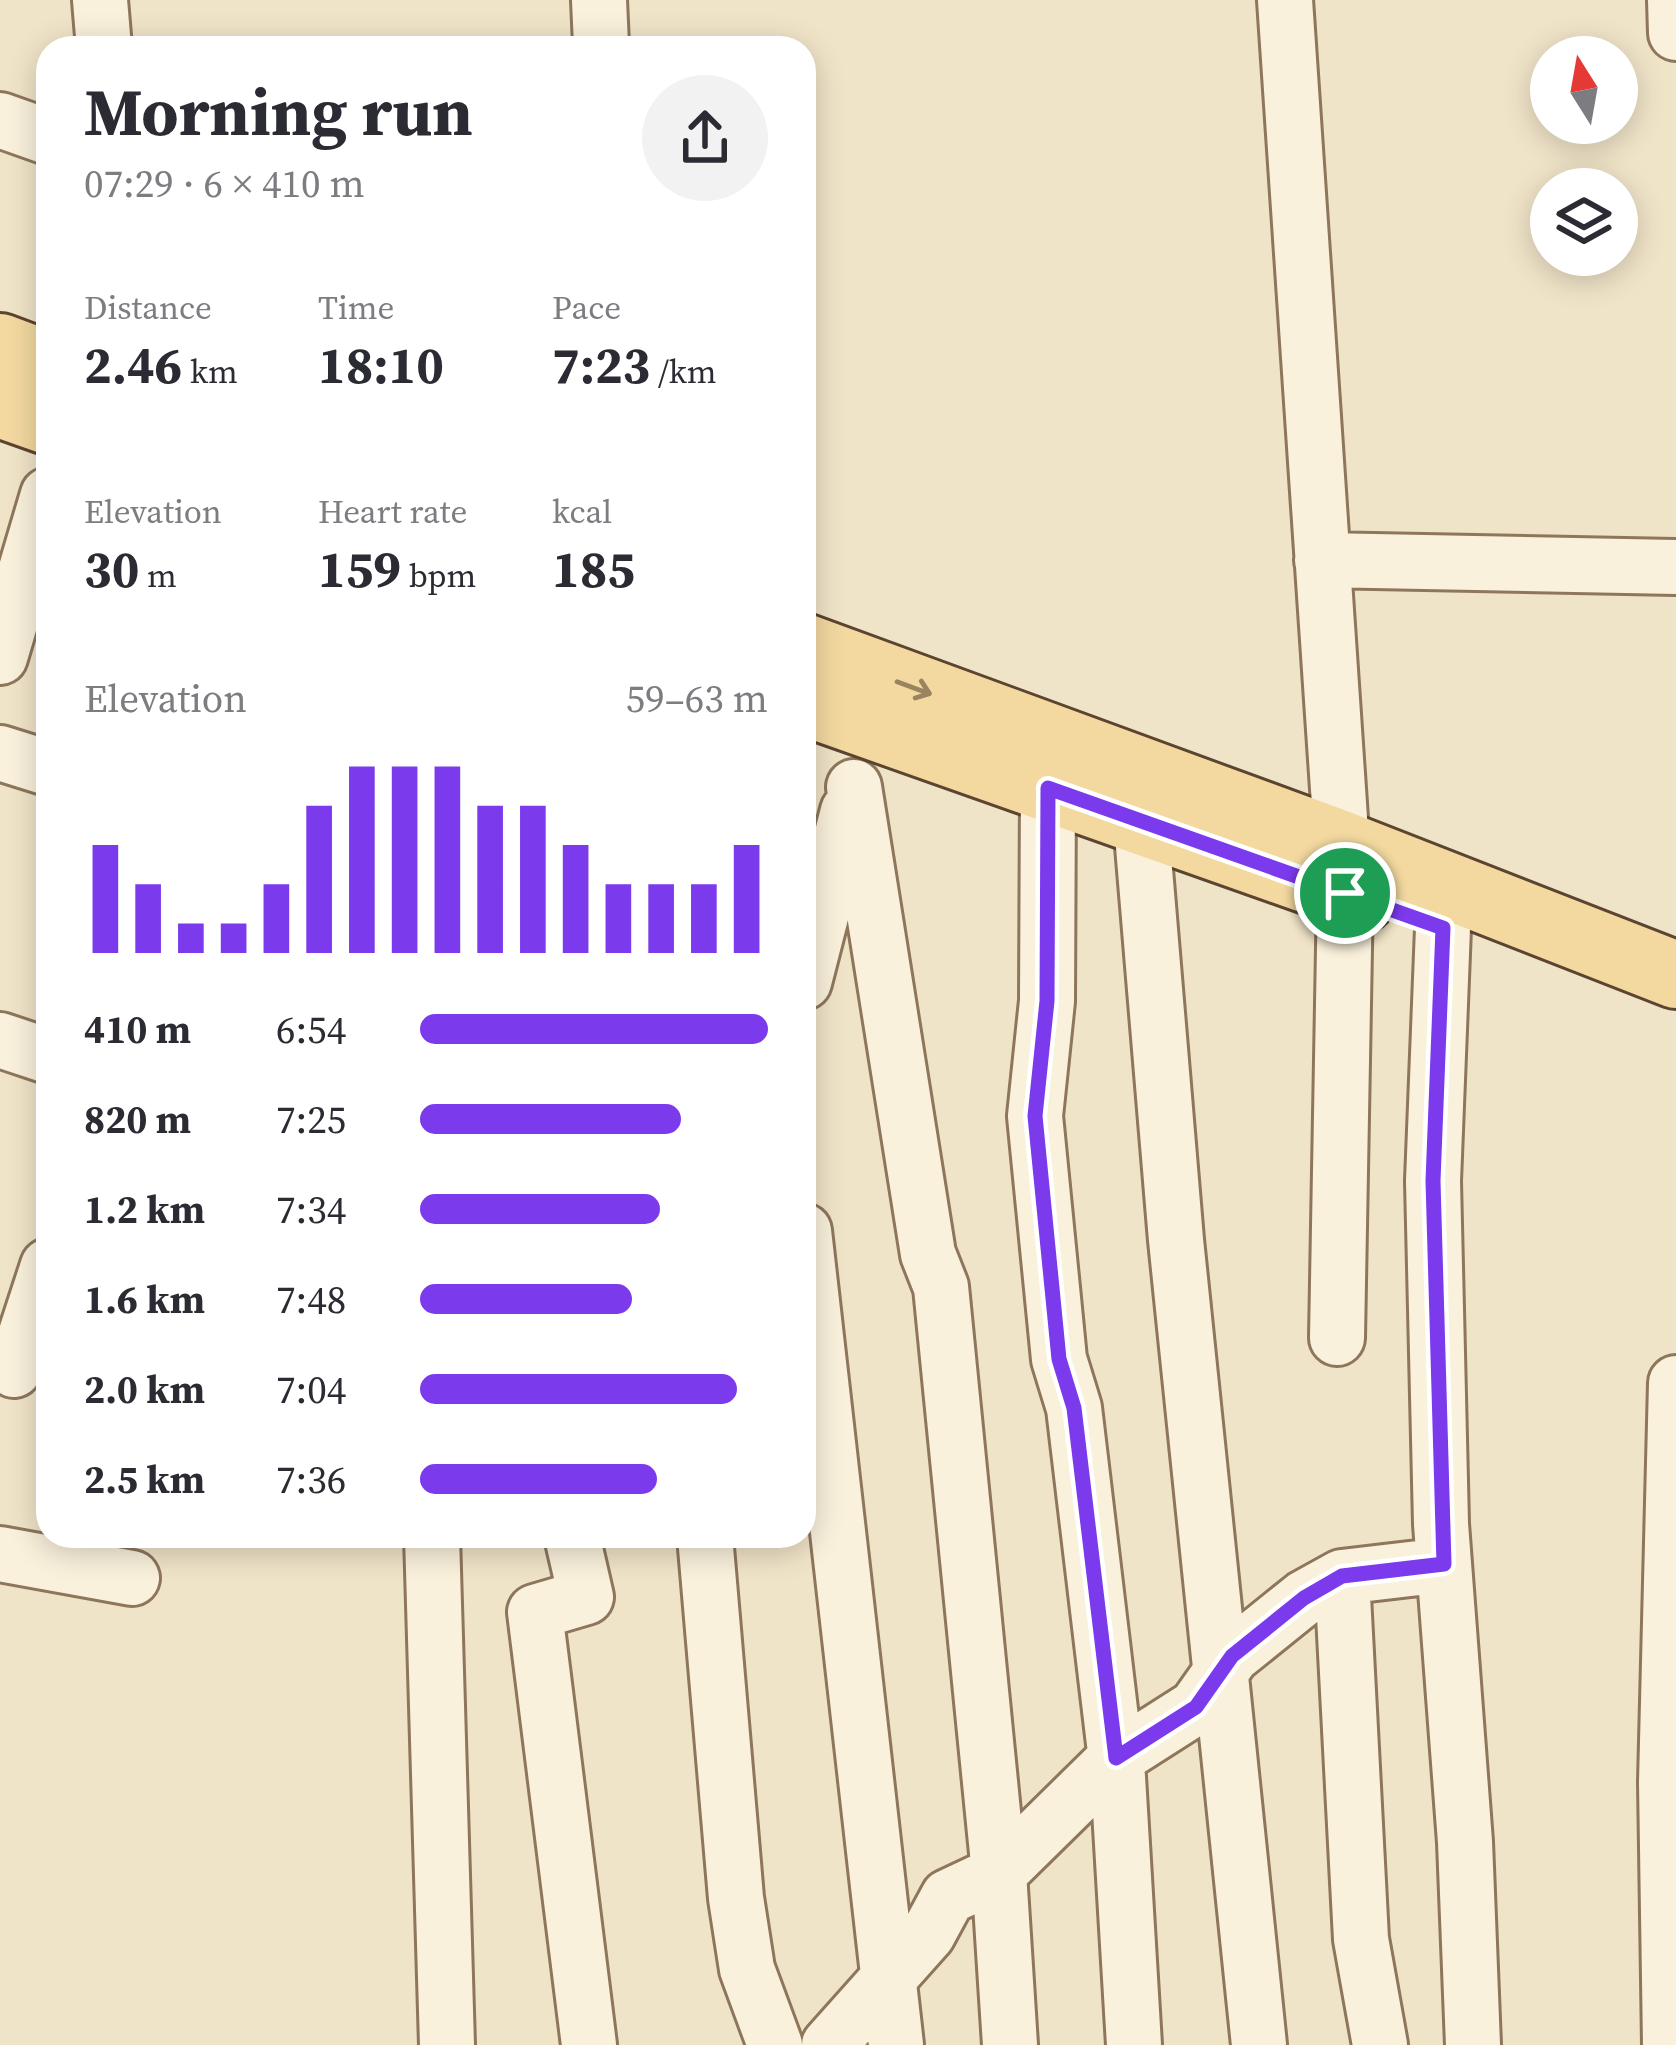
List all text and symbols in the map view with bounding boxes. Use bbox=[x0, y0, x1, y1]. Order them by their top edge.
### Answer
north arrow bbox=[1530, 36, 1638, 144]
map controls bbox=[1530, 36, 1638, 276]
text: Morning run bbox=[84, 67, 473, 157]
button: share bbox=[642, 75, 768, 201]
text: 07:29 · 6 × 410 m bbox=[84, 157, 365, 210]
button: layers bbox=[1530, 168, 1638, 276]
text: Distance bbox=[84, 285, 212, 330]
text: Time bbox=[318, 285, 394, 330]
text: Pace bbox=[552, 285, 621, 330]
text: 2.46 bbox=[84, 330, 182, 400]
text: 18:10 bbox=[318, 330, 444, 400]
text: 7:23 bbox=[552, 330, 650, 400]
text: km bbox=[182, 349, 238, 394]
text: /km bbox=[650, 349, 717, 394]
text: Elevation bbox=[84, 489, 222, 534]
text: Heart rate bbox=[318, 489, 467, 534]
text: kcal bbox=[552, 489, 612, 534]
text: 30 bbox=[84, 534, 139, 604]
text: 159 bbox=[318, 534, 401, 604]
text: 185 bbox=[552, 534, 635, 604]
text: m bbox=[139, 553, 177, 598]
text: bpm bbox=[401, 553, 476, 598]
text: Elevation bbox=[84, 672, 247, 725]
text: 59–63 m bbox=[626, 672, 768, 725]
one-way arrow bbox=[894, 678, 931, 700]
pin bbox=[1294, 842, 1396, 944]
icon: arrive bbox=[1312, 860, 1378, 926]
text: 410 m bbox=[84, 1003, 191, 1056]
text: 6:54 bbox=[276, 1003, 346, 1056]
text: 820 m bbox=[84, 1093, 191, 1146]
text: 7:25 bbox=[276, 1093, 346, 1146]
text: 1.2 km bbox=[84, 1183, 205, 1236]
text: 7:34 bbox=[276, 1183, 346, 1236]
text: 1.6 km bbox=[84, 1273, 205, 1326]
text: 7:48 bbox=[276, 1273, 346, 1326]
text: 2.0 km bbox=[84, 1363, 205, 1416]
text: 7:04 bbox=[276, 1363, 346, 1416]
text: 2.5 km bbox=[84, 1453, 205, 1506]
text: 7:36 bbox=[276, 1453, 346, 1506]

